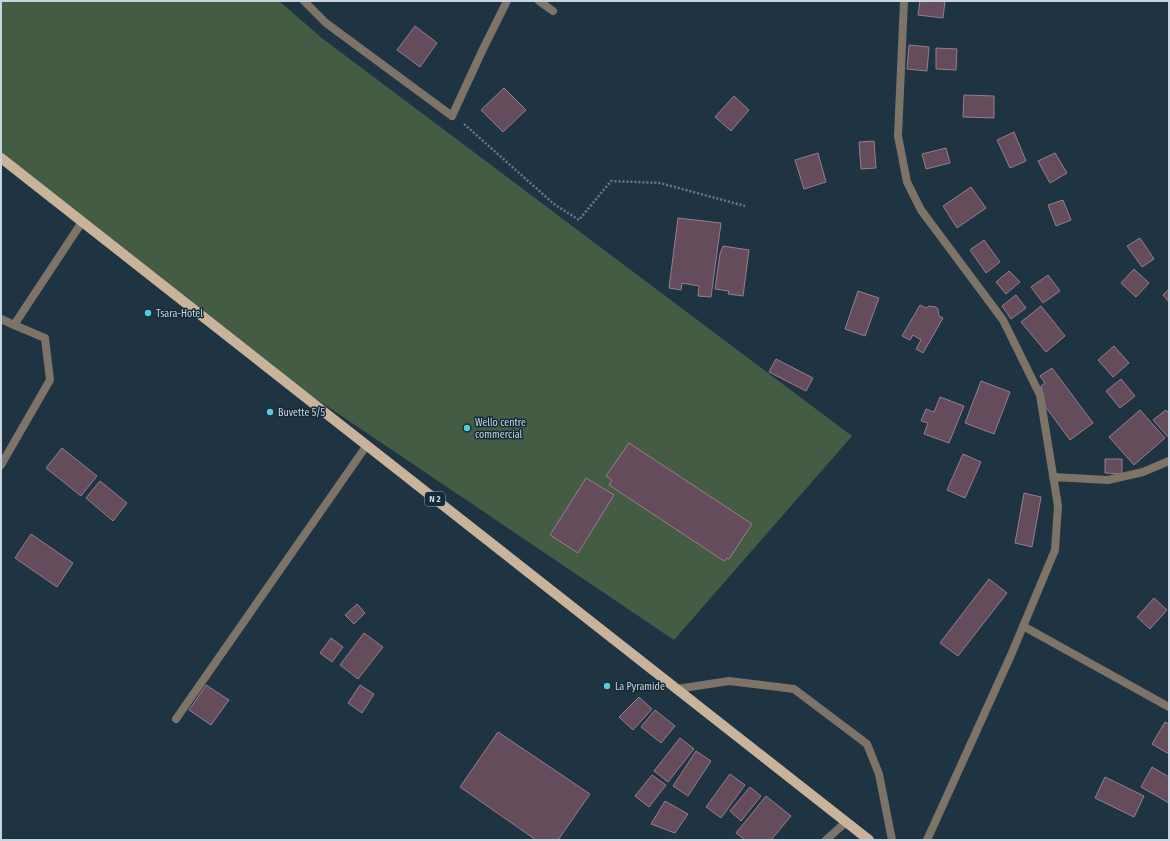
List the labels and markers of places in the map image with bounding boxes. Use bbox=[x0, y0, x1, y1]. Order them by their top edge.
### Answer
marker: Tsara-Hotel bbox=[143, 308, 153, 318]
place label: Tsara-Hotel bbox=[156, 308, 203, 320]
marker: Buvette 5/5 bbox=[265, 407, 275, 417]
place label: Buvette 5/5 bbox=[278, 407, 326, 419]
place label: Wello centre commercial bbox=[475, 417, 526, 441]
marker: Wello centre commercial bbox=[462, 423, 472, 433]
marker: La Pyramide bbox=[602, 681, 612, 691]
place label: La Pyramide bbox=[615, 681, 665, 693]

